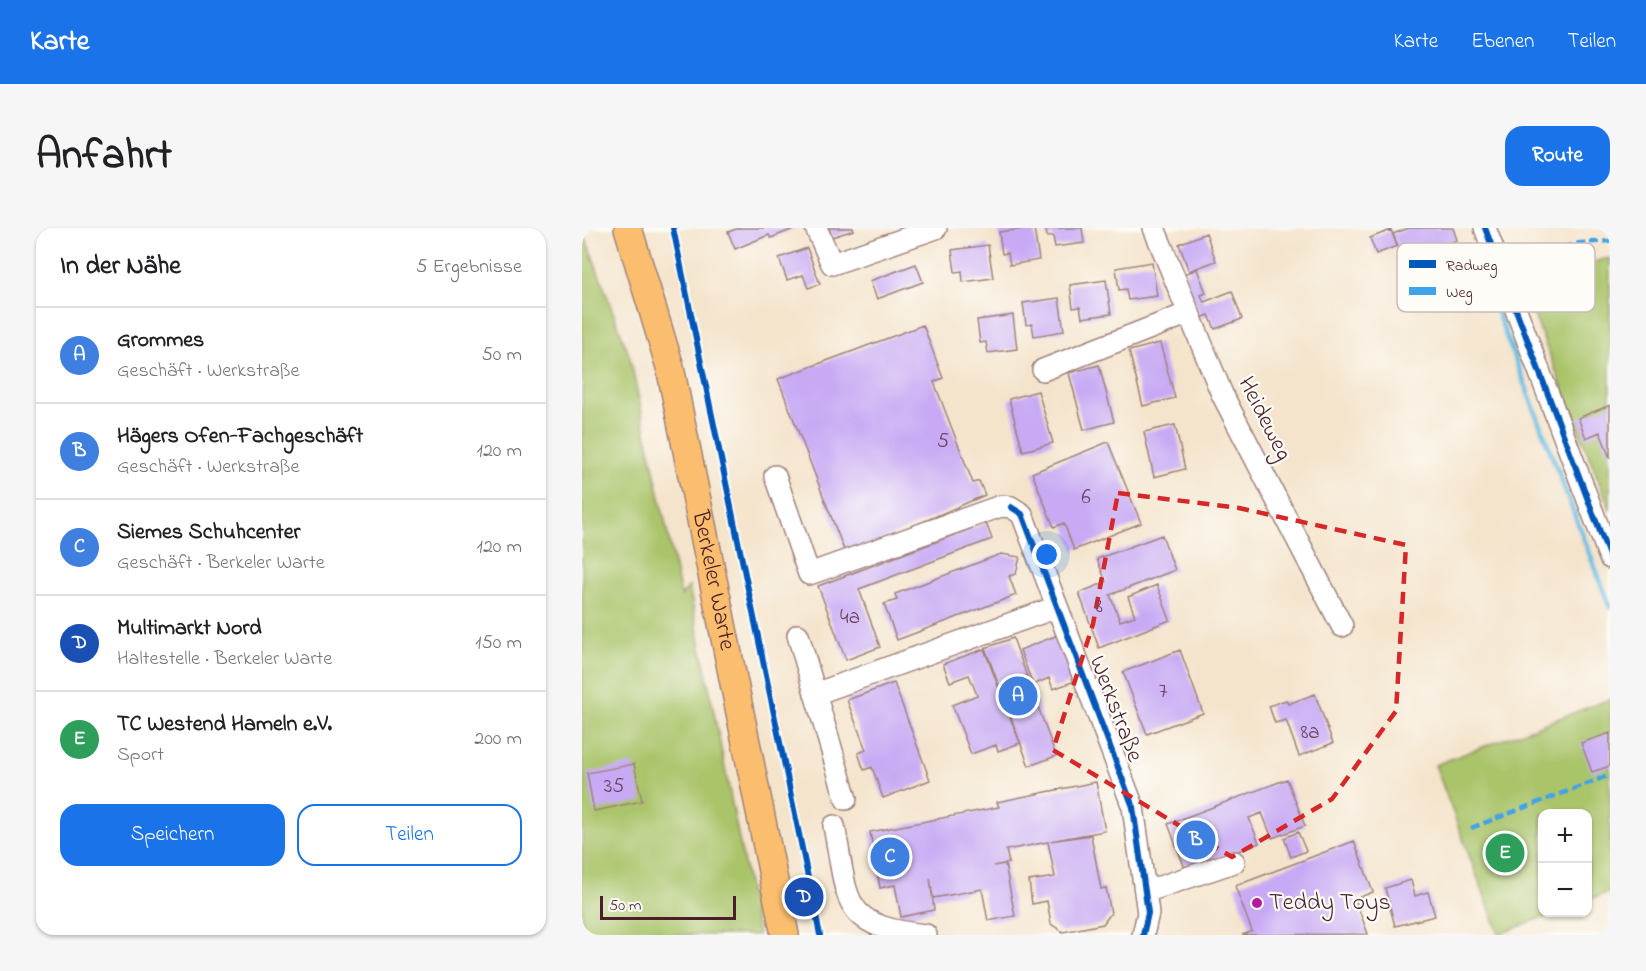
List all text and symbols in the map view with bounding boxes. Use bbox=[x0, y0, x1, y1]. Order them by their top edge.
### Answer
text: Karte bbox=[30, 22, 89, 63]
text: Karte bbox=[1394, 27, 1438, 57]
text: Ebenen bbox=[1471, 27, 1534, 57]
text: Teilen bbox=[1567, 27, 1616, 57]
text: Anfahrt bbox=[36, 126, 172, 187]
button: Route bbox=[1505, 126, 1610, 186]
legend bbox=[1397, 243, 1595, 312]
text: In der Nähe bbox=[60, 248, 181, 286]
text: 5 Ergebnisse bbox=[416, 253, 522, 282]
text: Radweg bbox=[1446, 254, 1497, 278]
text: Weg bbox=[1446, 281, 1473, 305]
text: Grommes bbox=[117, 325, 204, 357]
text: A bbox=[73, 341, 86, 370]
text: 50 m bbox=[481, 341, 522, 370]
text: Geschäft · Werkstraße bbox=[117, 357, 299, 386]
street label: Heideweg bbox=[1228, 371, 1300, 467]
text: Hägers Ofen-Fachgeschäft bbox=[117, 421, 363, 453]
house number: 5 bbox=[937, 427, 949, 457]
text: B bbox=[73, 437, 86, 466]
text: 120 m bbox=[477, 437, 522, 466]
text: Geschäft · Werkstraße bbox=[117, 453, 299, 482]
house number: 6 bbox=[1081, 483, 1091, 513]
street label: Berkeler Warte bbox=[682, 507, 744, 654]
text: Siemes Schuhcenter bbox=[117, 517, 300, 549]
text: C bbox=[74, 533, 85, 562]
text: 120 m bbox=[477, 533, 522, 562]
your location bbox=[1032, 540, 1061, 569]
text: Geschäft · Berkeler Warte bbox=[117, 549, 325, 578]
house number: 8 bbox=[1095, 592, 1103, 622]
house number: 4a bbox=[840, 603, 860, 633]
text: Multimarkt Nord bbox=[117, 613, 262, 645]
text: D bbox=[72, 629, 87, 658]
text: 150 m bbox=[475, 629, 522, 658]
text: Haltestelle · Berkeler Warte bbox=[117, 645, 332, 674]
street label: Werkstraße bbox=[1079, 651, 1151, 767]
pin: A bbox=[998, 674, 1038, 718]
house number: 7 bbox=[1159, 677, 1168, 707]
text: TC Westend Hameln e.V. bbox=[117, 709, 332, 741]
house number: 8a bbox=[1300, 718, 1320, 748]
text: E bbox=[73, 725, 86, 754]
text: 200 m bbox=[474, 725, 522, 754]
text: Sport bbox=[117, 741, 164, 770]
house number: 35 bbox=[604, 772, 624, 802]
button: Speichern bbox=[60, 804, 285, 866]
button: Teilen bbox=[297, 804, 522, 866]
map controls bbox=[1538, 809, 1592, 917]
button: + bbox=[1538, 809, 1592, 863]
pin: B bbox=[1176, 818, 1216, 862]
pin: E bbox=[1486, 830, 1524, 876]
pin: C bbox=[870, 834, 910, 880]
button: − bbox=[1538, 863, 1592, 917]
pin: D bbox=[784, 874, 824, 920]
place label: Teddy Toys bbox=[1269, 886, 1391, 922]
scale bar bbox=[600, 893, 736, 920]
text: 50 m bbox=[609, 894, 641, 918]
marker: Teddy Toys bbox=[1250, 896, 1264, 910]

